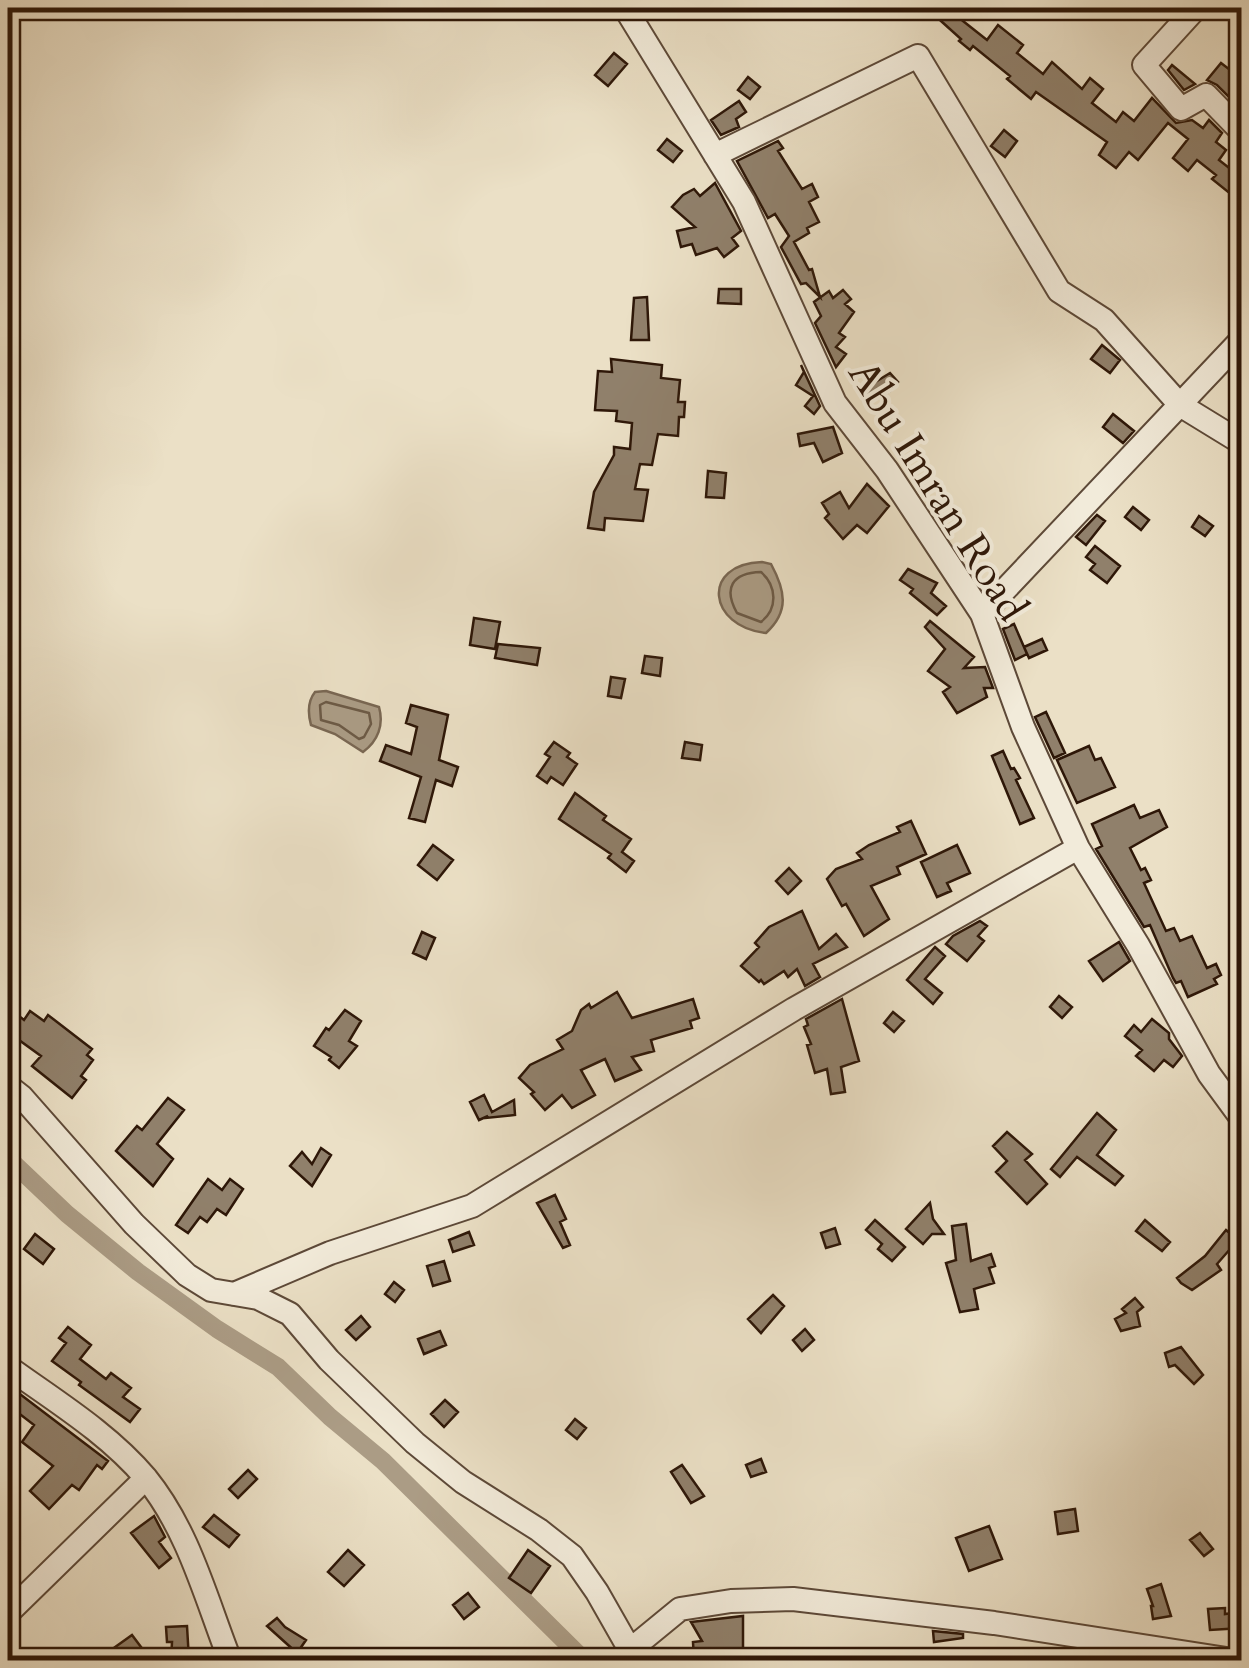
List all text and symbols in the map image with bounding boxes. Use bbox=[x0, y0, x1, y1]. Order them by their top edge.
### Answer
street label: Abu Imran Road bbox=[835, 350, 1041, 632]

